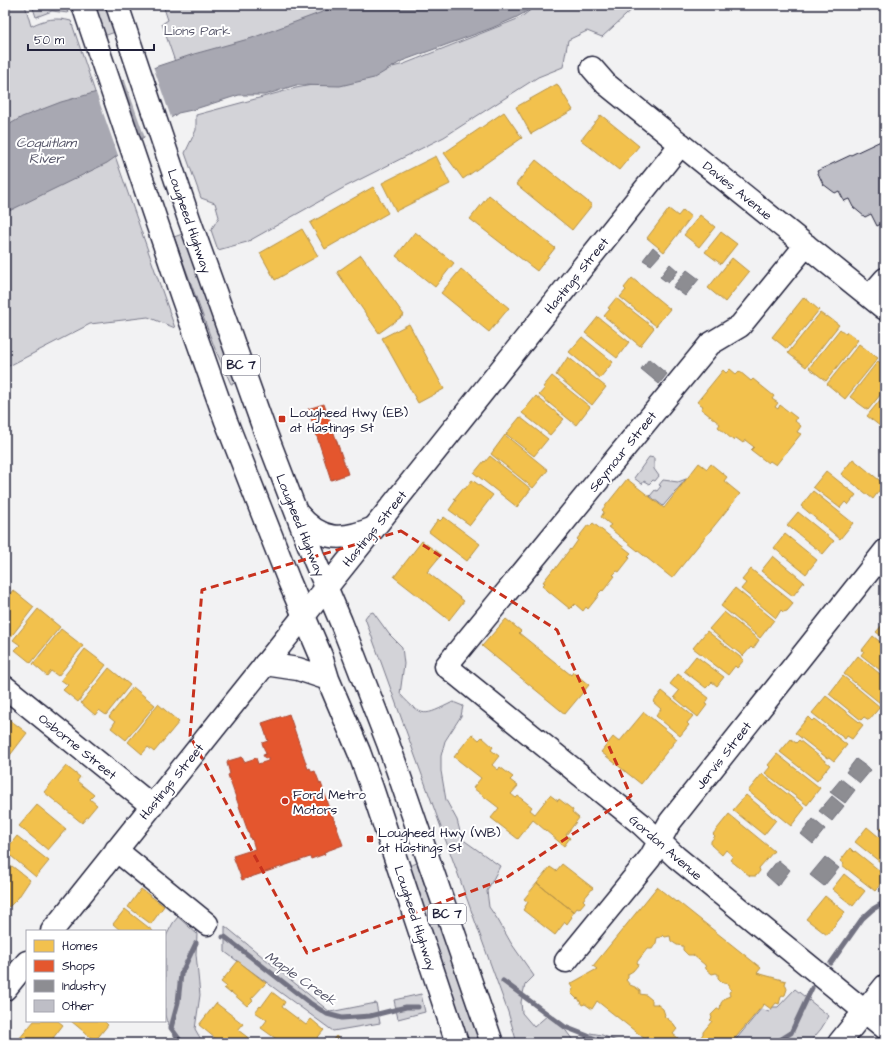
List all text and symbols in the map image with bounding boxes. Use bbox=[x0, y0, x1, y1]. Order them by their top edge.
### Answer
park label: Lions Park bbox=[164, 22, 230, 40]
scale bar bbox=[28, 26, 154, 52]
text: 50 m bbox=[34, 32, 65, 49]
water label: Coquitlam River bbox=[16, 133, 78, 169]
street label: Davies Avenue bbox=[699, 157, 776, 224]
street label: Lougheed Highway bbox=[162, 167, 215, 276]
street label: Hastings Street bbox=[540, 233, 614, 318]
road number: BC 7 bbox=[222, 355, 260, 375]
place label: Lougheed Hwy (EB) at Hastings St bbox=[290, 404, 409, 438]
street label: Seymour Street bbox=[585, 407, 662, 496]
marker: Lougheed Hwy (EB) at Hastings St bbox=[277, 414, 287, 424]
street label: Lougheed Highway bbox=[270, 471, 329, 580]
street label: Hastings Street bbox=[338, 486, 412, 571]
street label: Osborne Street bbox=[34, 710, 121, 784]
street label: Jervis Street bbox=[692, 717, 756, 793]
street label: Hastings Street bbox=[135, 739, 209, 824]
place label: Ford Metro Motors bbox=[293, 786, 367, 819]
marker: Ford Metro Motors bbox=[280, 796, 290, 806]
street label: Gordon Avenue bbox=[625, 811, 706, 885]
place label: Lougheed Hwy (WB) at Hastings St bbox=[378, 824, 501, 858]
marker: Lougheed Hwy (WB) at Hastings St bbox=[365, 834, 375, 844]
street label: Lougheed Highway bbox=[389, 864, 440, 973]
road number: BC 7 bbox=[428, 904, 466, 924]
legend bbox=[26, 930, 166, 1022]
text: Homes bbox=[62, 938, 98, 955]
water label: Maple Creek bbox=[261, 947, 341, 1011]
text: Shops bbox=[62, 958, 95, 975]
text: Industry bbox=[62, 978, 107, 996]
text: Other bbox=[62, 998, 94, 1015]

